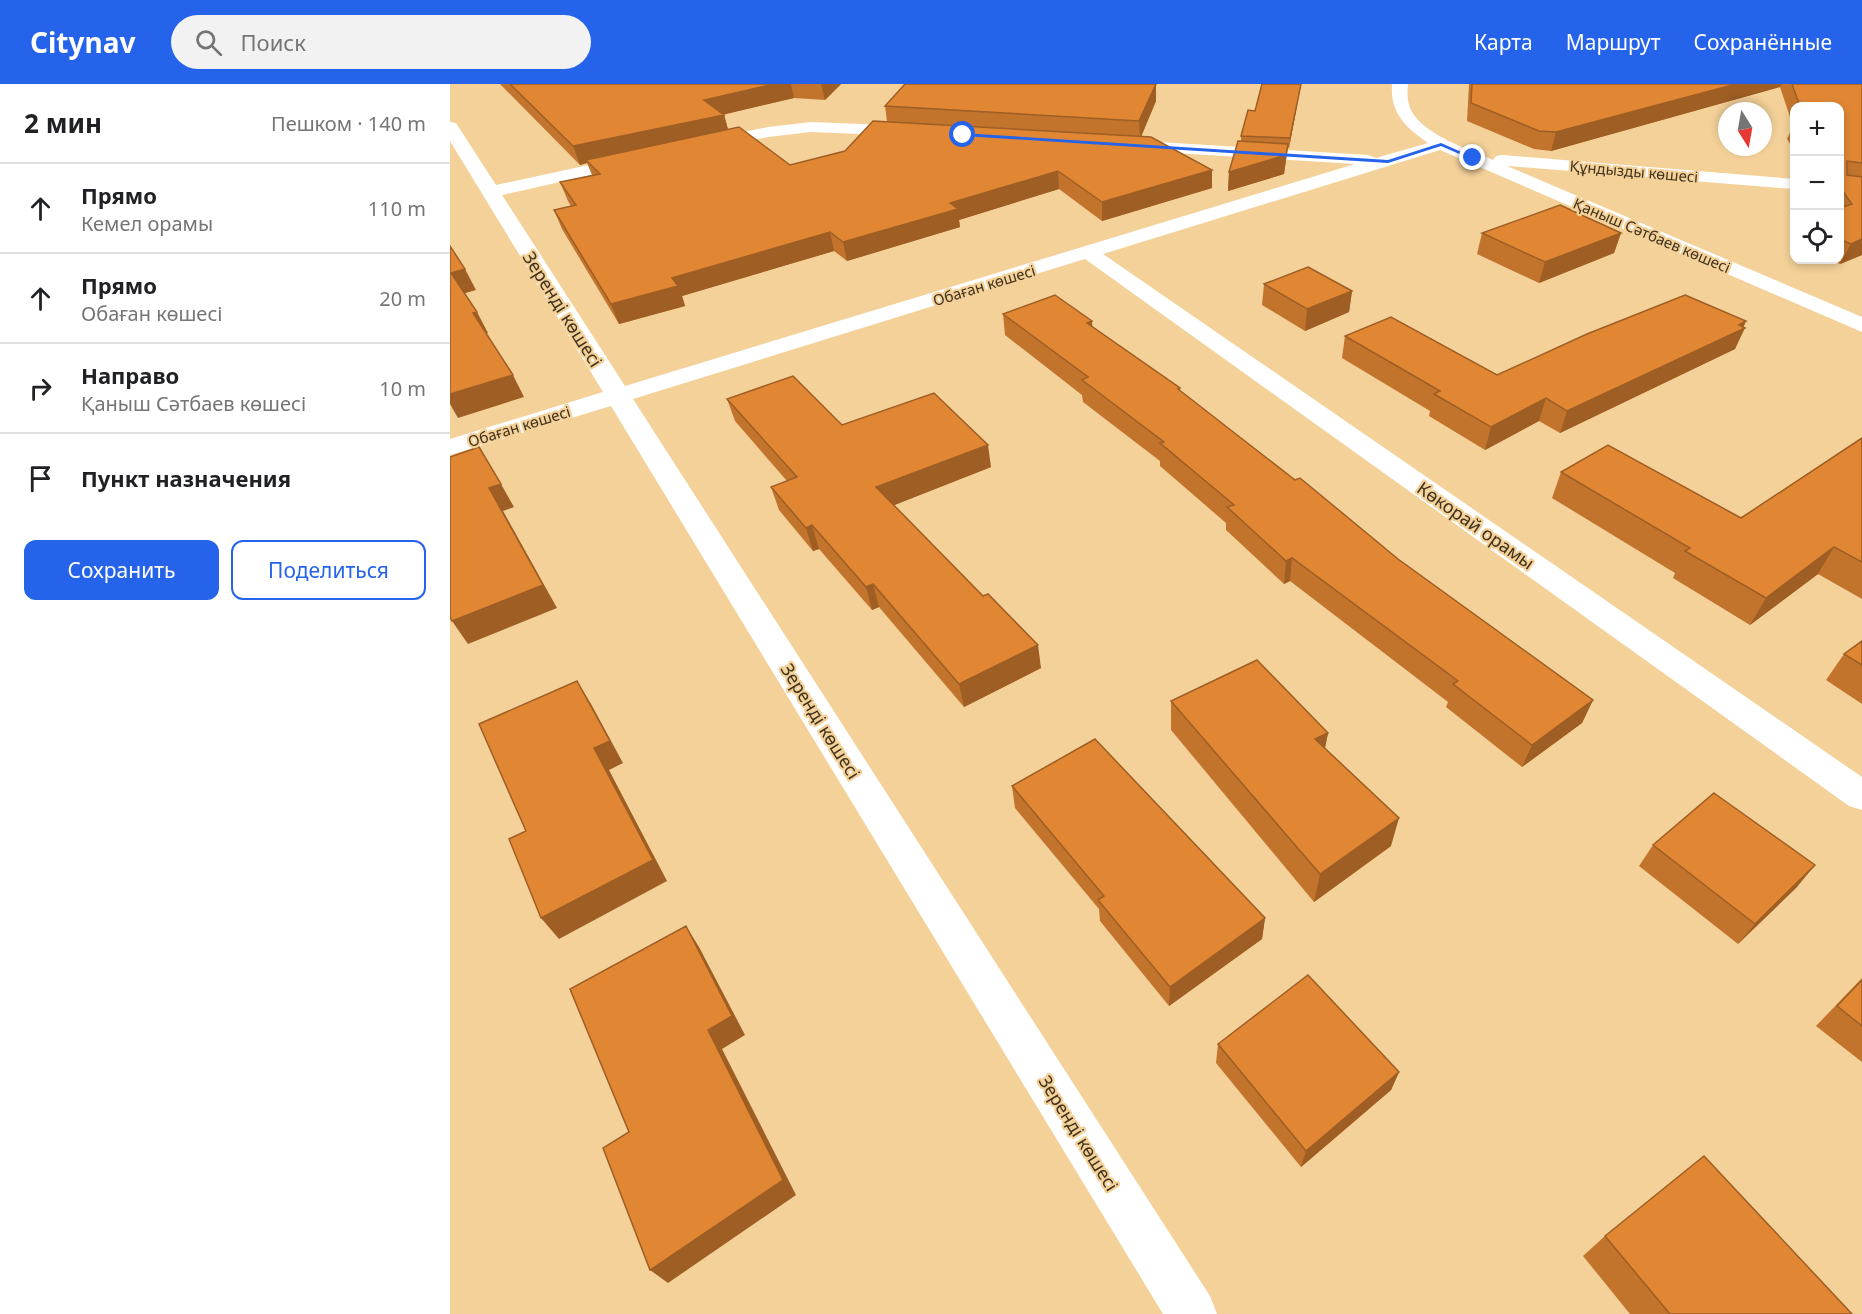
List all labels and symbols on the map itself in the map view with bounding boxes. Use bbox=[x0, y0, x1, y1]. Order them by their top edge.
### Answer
north arrow bbox=[1718, 102, 1772, 156]
route start bbox=[949, 121, 975, 147]
route end bbox=[1459, 144, 1485, 170]
street label: Құндызды көшесі bbox=[1569, 155, 1699, 187]
street label: Қаныш Сәтбаев көшесі bbox=[1570, 193, 1734, 277]
street label: Зеренді көшесі bbox=[518, 247, 608, 371]
street label: Обаған көшесі bbox=[930, 260, 1038, 310]
street label: Обаған көшесі bbox=[465, 401, 573, 451]
street label: Көкорай орамы bbox=[1413, 476, 1539, 574]
street label: Зеренді көшесі bbox=[776, 659, 866, 783]
street label: Зеренді көшесі bbox=[1034, 1071, 1124, 1195]

